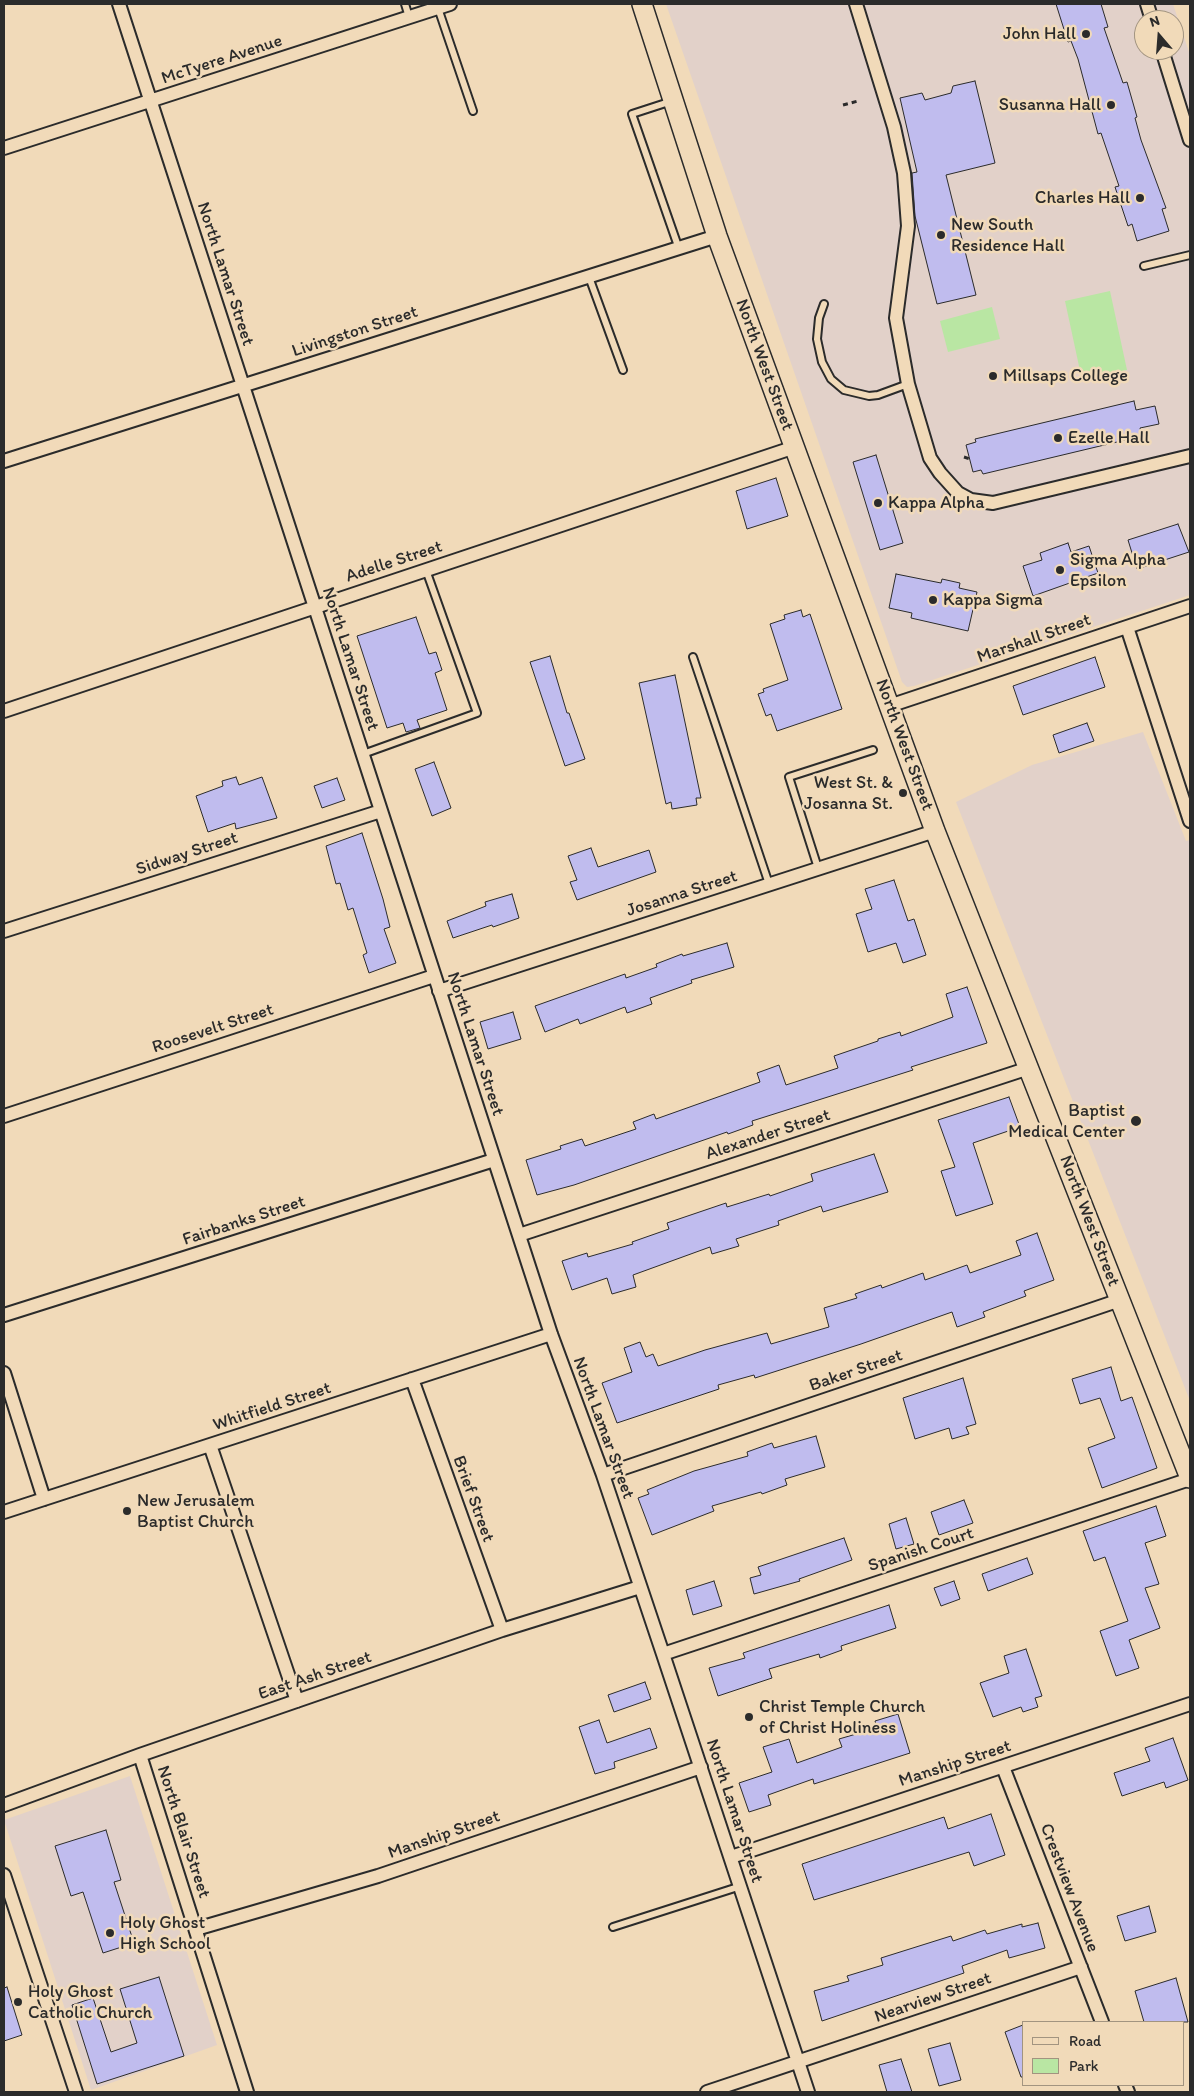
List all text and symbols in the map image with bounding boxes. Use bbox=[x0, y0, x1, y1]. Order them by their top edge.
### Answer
north arrow bbox=[1134, 10, 1184, 60]
text: N bbox=[1147, 12, 1162, 31]
place label: John Hall bbox=[1003, 23, 1076, 45]
marker: John Hall bbox=[1080, 28, 1092, 40]
street label: McTyere Avenue bbox=[159, 30, 285, 90]
place label: Susanna Hall bbox=[999, 94, 1101, 116]
marker: Susanna Hall bbox=[1105, 99, 1117, 111]
place label: Charles Hall bbox=[1035, 187, 1130, 209]
marker: Charles Hall bbox=[1134, 192, 1146, 204]
street label: North Lamar Street bbox=[192, 199, 258, 349]
place label: New South Residence Hall bbox=[951, 214, 1065, 256]
marker: New South Residence Hall bbox=[935, 229, 947, 241]
street label: North West Street bbox=[730, 296, 798, 434]
street label: Livingston Street bbox=[289, 301, 421, 363]
place label: Millsaps College bbox=[1003, 365, 1128, 387]
marker: Millsaps College bbox=[987, 370, 999, 382]
place label: Ezelle Hall bbox=[1068, 427, 1150, 449]
marker: Ezelle Hall bbox=[1052, 432, 1064, 444]
place label: Kappa Alpha bbox=[888, 492, 985, 514]
marker: Kappa Alpha bbox=[872, 497, 884, 509]
street label: Adelle Street bbox=[343, 536, 445, 588]
place label: Sigma Alpha Epsilon bbox=[1070, 549, 1166, 592]
marker: Sigma Alpha Epsilon bbox=[1054, 564, 1066, 576]
street label: North Lamar Street bbox=[317, 584, 383, 734]
place label: Kappa Sigma bbox=[943, 589, 1042, 611]
marker: Kappa Sigma bbox=[927, 594, 939, 606]
street label: Marshall Street bbox=[974, 609, 1094, 669]
street label: North West Street bbox=[870, 676, 938, 814]
place label: West St. & Josanna St. bbox=[804, 772, 893, 814]
marker: West St. & Josanna St. bbox=[897, 787, 909, 799]
street label: Sidway Street bbox=[133, 827, 241, 881]
street label: Josanna Street bbox=[624, 866, 740, 922]
street label: North Lamar Street bbox=[442, 969, 508, 1119]
street label: Roosevelt Street bbox=[150, 999, 276, 1059]
place label: Baptist Medical Center bbox=[1008, 1100, 1125, 1142]
street label: Alexander Street bbox=[703, 1105, 833, 1165]
marker: Baptist Medical Center bbox=[1129, 1114, 1143, 1128]
street label: North West Street bbox=[1054, 1152, 1124, 1290]
street label: Fairbanks Street bbox=[180, 1191, 308, 1251]
street label: Baker Street bbox=[806, 1345, 906, 1397]
street label: North Lamar Street bbox=[567, 1354, 639, 1502]
street label: Whitfield Street bbox=[210, 1378, 334, 1436]
street label: Brief Street bbox=[447, 1453, 499, 1545]
place label: New Jerusalem Baptist Church bbox=[137, 1490, 255, 1532]
marker: New Jerusalem Baptist Church bbox=[121, 1505, 133, 1517]
street label: Spanish Court bbox=[866, 1523, 976, 1577]
street label: East Ash Street bbox=[255, 1647, 375, 1705]
place label: Christ Temple Church of Christ Holiness bbox=[759, 1696, 925, 1738]
marker: Christ Temple Church of Christ Holiness bbox=[743, 1711, 755, 1723]
street label: North Lamar Street bbox=[701, 1736, 767, 1886]
street label: Manship Street bbox=[896, 1736, 1014, 1792]
street label: North Blair Street bbox=[151, 1763, 215, 1901]
street label: Manship Street bbox=[385, 1806, 503, 1864]
street label: Crestview Avenue bbox=[1035, 1821, 1103, 1955]
place label: Holy Ghost High School bbox=[120, 1912, 211, 1955]
marker: Holy Ghost High School bbox=[104, 1927, 116, 1939]
street label: Nearview Street bbox=[872, 1968, 994, 2028]
place label: Holy Ghost Catholic Church bbox=[28, 1981, 152, 2024]
marker: Holy Ghost Catholic Church bbox=[12, 1996, 24, 2008]
legend bbox=[1022, 2021, 1184, 2086]
text: Road bbox=[1069, 2032, 1101, 2050]
text: Park bbox=[1069, 2057, 1099, 2075]

